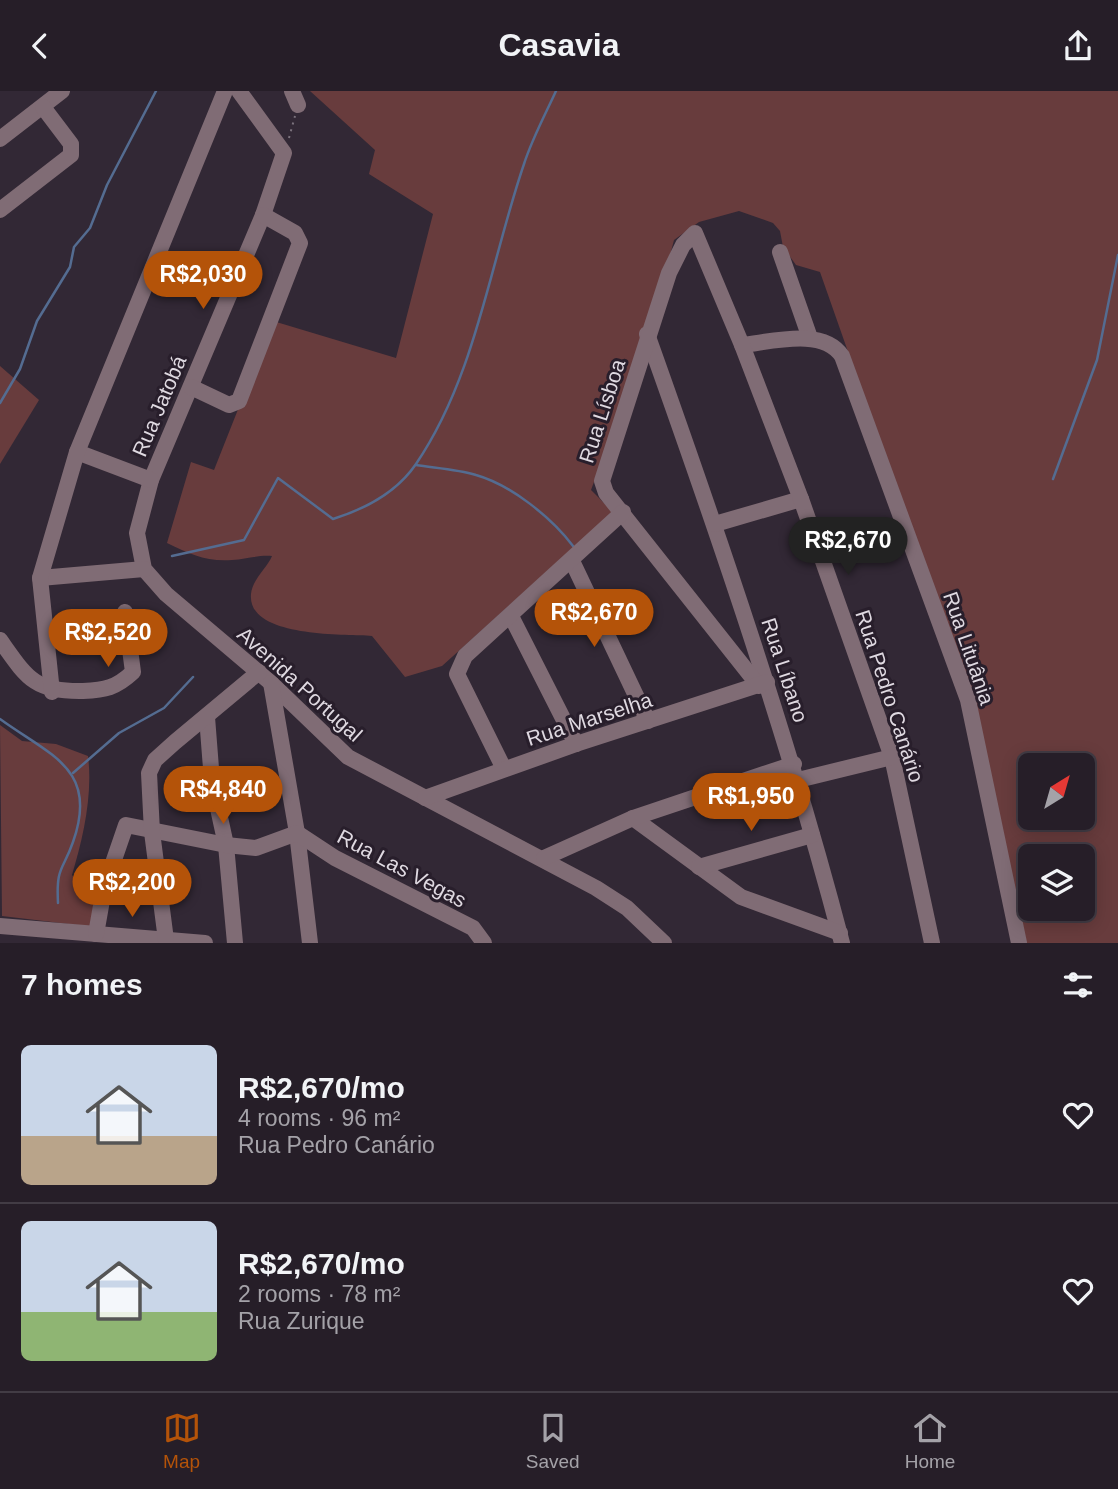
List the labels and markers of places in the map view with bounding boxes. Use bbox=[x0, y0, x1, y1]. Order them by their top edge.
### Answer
pin: R$2,030 bbox=[138, 251, 268, 311]
pin: R$2,670 bbox=[783, 517, 913, 577]
pin: R$2,670 bbox=[529, 589, 659, 649]
pin: R$2,520 bbox=[43, 609, 173, 669]
pin: R$4,840 bbox=[158, 767, 288, 826]
pin: R$1,950 bbox=[686, 773, 816, 833]
pin: R$2,200 bbox=[67, 859, 197, 919]

